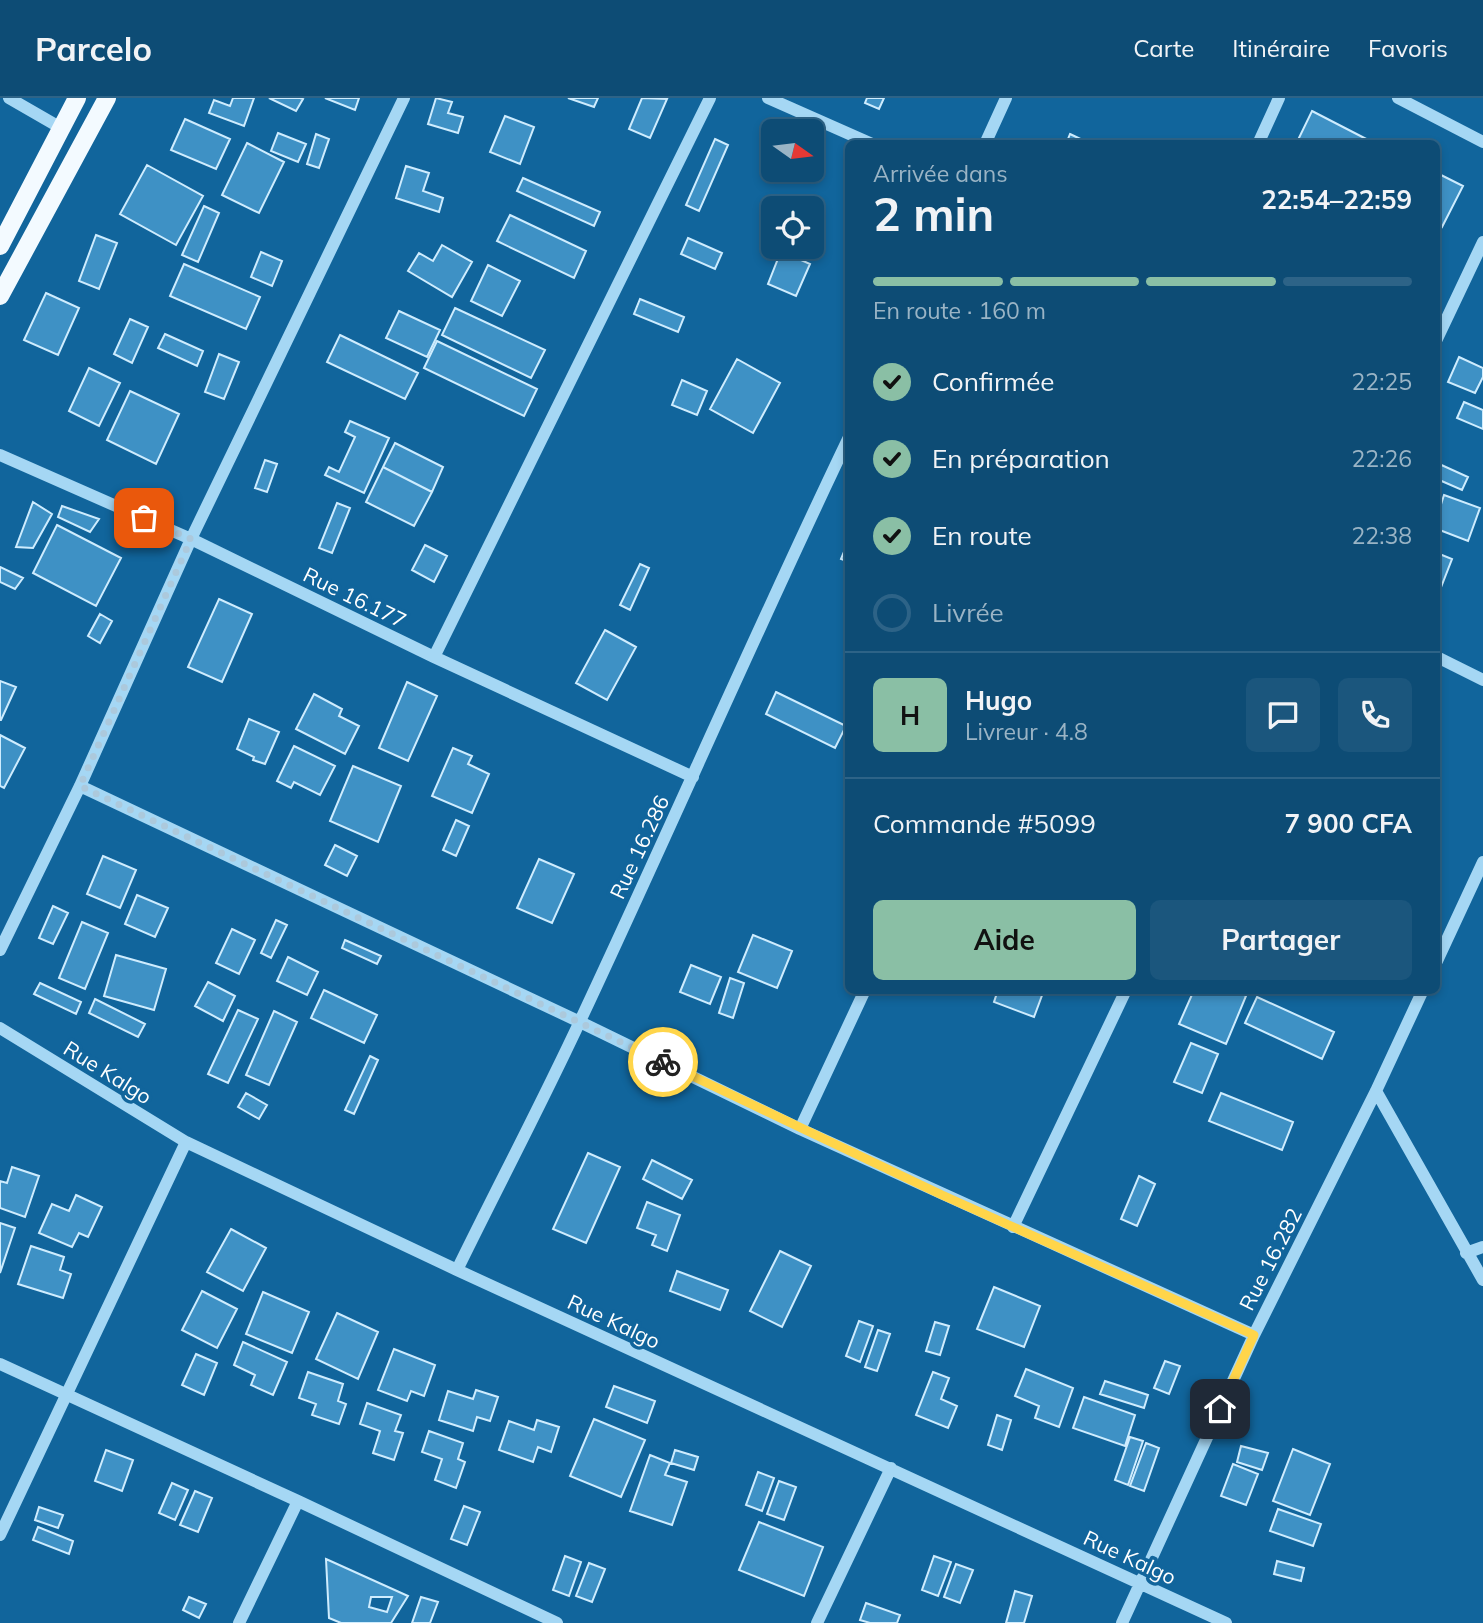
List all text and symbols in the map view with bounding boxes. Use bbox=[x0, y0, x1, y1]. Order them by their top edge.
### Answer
text: Parcelo bbox=[35, 28, 152, 69]
text: Carte bbox=[1133, 33, 1194, 63]
text: Itinéraire bbox=[1232, 33, 1330, 63]
text: Favoris bbox=[1368, 33, 1448, 63]
north arrow bbox=[761, 119, 824, 182]
map controls bbox=[761, 119, 824, 259]
text: Arrivée dans bbox=[873, 159, 1008, 188]
text: 22:54–22:59 bbox=[1261, 183, 1412, 216]
text: 2 min bbox=[873, 185, 994, 243]
button: locate bbox=[761, 196, 824, 259]
text: En route · 160 m bbox=[873, 296, 1046, 325]
icon: check bbox=[873, 363, 911, 401]
text: Confirmée bbox=[932, 365, 1054, 398]
text: 22:25 bbox=[1352, 367, 1412, 396]
icon: check bbox=[873, 440, 911, 478]
text: En préparation bbox=[932, 442, 1110, 475]
text: 22:26 bbox=[1352, 444, 1412, 473]
pin bbox=[114, 488, 174, 548]
icon: bag bbox=[125, 499, 163, 537]
icon: check bbox=[873, 517, 911, 555]
text: En route bbox=[932, 519, 1032, 552]
text: 22:38 bbox=[1352, 521, 1412, 550]
street label: Rue 16.177 bbox=[299, 561, 411, 633]
text: Livrée bbox=[932, 596, 1004, 629]
button: chat bbox=[1246, 678, 1320, 752]
button: phone bbox=[1338, 678, 1412, 752]
text: Hugo bbox=[965, 684, 1032, 717]
text: H bbox=[900, 699, 920, 732]
text: Livreur · 4.8 bbox=[965, 717, 1088, 746]
street label: Rue 16.286 bbox=[604, 791, 674, 903]
text: Commande #5099 bbox=[873, 807, 1096, 840]
text: 7 900 CFA bbox=[1285, 807, 1412, 840]
button: Aide bbox=[873, 900, 1136, 980]
button: Partager bbox=[1150, 900, 1412, 980]
courier bbox=[628, 1027, 698, 1097]
street label: Rue Kalgo bbox=[59, 1035, 157, 1109]
icon: bike bbox=[644, 1043, 682, 1081]
street label: Rue 16.282 bbox=[1233, 1203, 1307, 1315]
street label: Rue Kalgo bbox=[564, 1288, 664, 1354]
pin bbox=[1190, 1379, 1250, 1439]
icon: home bbox=[1201, 1390, 1239, 1428]
street label: Rue Kalgo bbox=[1080, 1524, 1180, 1590]

